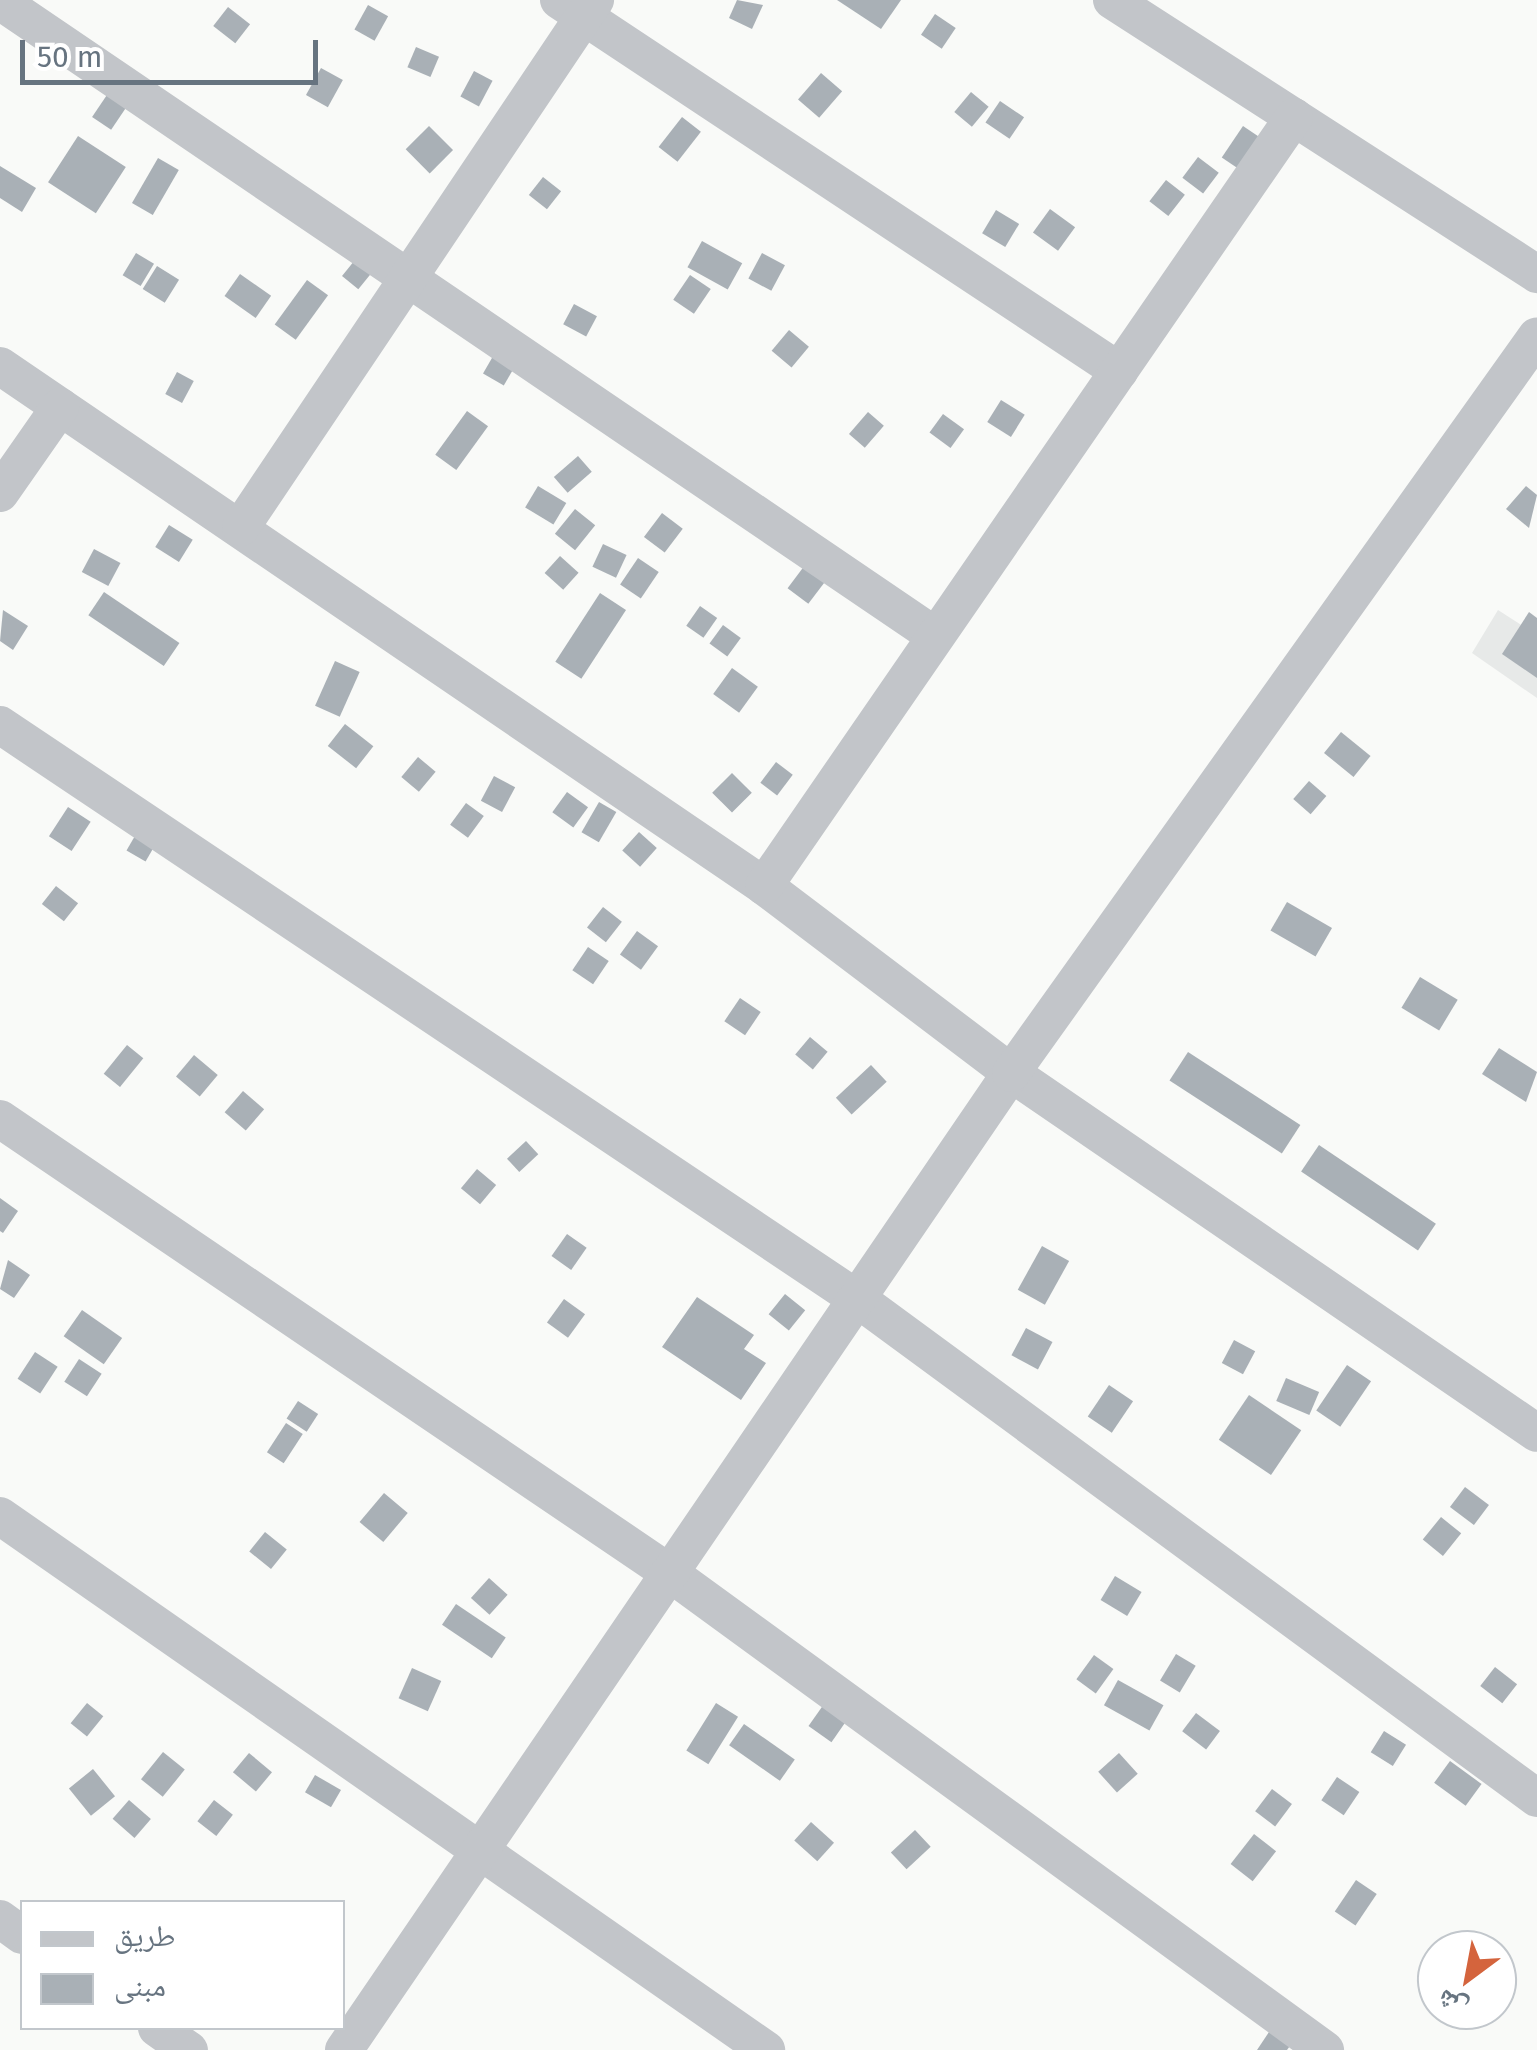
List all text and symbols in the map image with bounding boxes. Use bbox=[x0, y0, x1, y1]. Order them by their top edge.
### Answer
scale bar bbox=[25, 20, 322, 82]
text: 50 m bbox=[37, 39, 102, 75]
legend bbox=[20, 1900, 345, 2030]
text: طريق bbox=[114, 1918, 175, 1954]
north arrow bbox=[1417, 1930, 1517, 2030]
text: مبنى bbox=[114, 1968, 166, 2004]
text: ش bbox=[1431, 1982, 1473, 2026]

